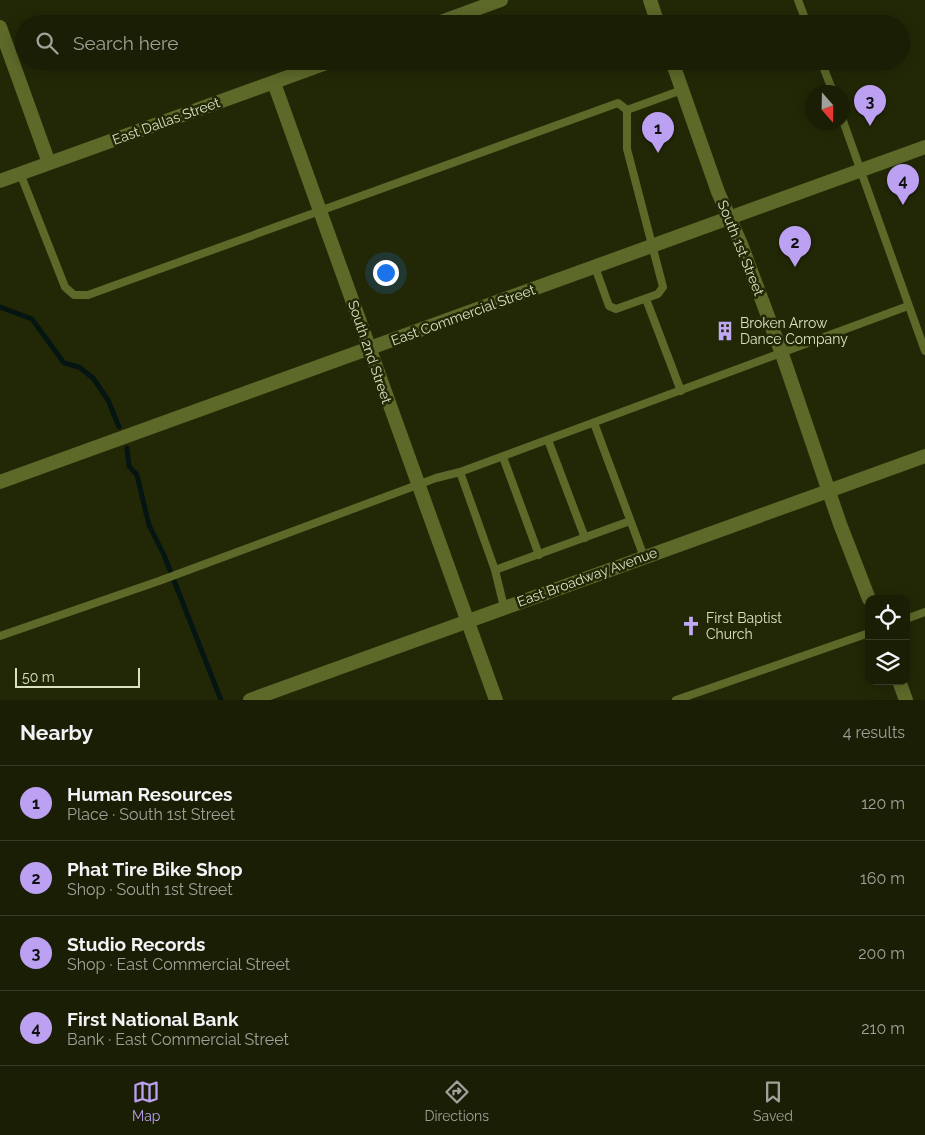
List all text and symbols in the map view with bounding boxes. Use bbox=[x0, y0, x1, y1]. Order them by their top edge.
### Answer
search box bbox=[15, 15, 910, 70]
icon: search bbox=[33, 29, 61, 57]
text: Search here bbox=[73, 32, 179, 54]
north arrow bbox=[805, 85, 850, 130]
pin: 3 bbox=[854, 85, 886, 126]
street label: East Dallas Street bbox=[110, 94, 222, 148]
pin: 1 bbox=[642, 112, 674, 153]
pin: 4 bbox=[887, 164, 919, 205]
street label: South 1st Street bbox=[715, 198, 768, 298]
pin: 2 bbox=[779, 226, 811, 267]
your location bbox=[373, 260, 399, 286]
street label: East Commercial Street bbox=[389, 281, 537, 348]
street label: South 2nd Street bbox=[345, 298, 395, 406]
place label: Broken Arrow Dance Company bbox=[740, 315, 848, 347]
building icon: Broken Arrow Dance Company bbox=[714, 320, 736, 342]
street label: East Broadway Avenue bbox=[515, 544, 659, 610]
map controls bbox=[865, 595, 910, 685]
button: locate bbox=[865, 595, 910, 640]
place label: First Baptist Church bbox=[706, 610, 782, 642]
church icon: First Baptist Church bbox=[680, 615, 702, 637]
button: layers bbox=[865, 640, 910, 685]
scale bar bbox=[15, 665, 140, 688]
text: 50 m bbox=[22, 669, 55, 685]
text: Nearby bbox=[20, 720, 93, 745]
text: 4 results bbox=[843, 723, 905, 742]
text: Human Resources bbox=[67, 783, 232, 805]
text: 1 bbox=[32, 794, 40, 813]
text: 120 m bbox=[861, 794, 905, 813]
text: Place · South 1st Street bbox=[67, 805, 235, 824]
text: Phat Tire Bike Shop bbox=[67, 858, 243, 880]
text: 2 bbox=[31, 869, 41, 888]
text: 160 m bbox=[860, 869, 905, 888]
text: Shop · South 1st Street bbox=[67, 880, 233, 899]
text: Studio Records bbox=[67, 933, 205, 955]
text: 3 bbox=[32, 944, 40, 963]
text: 200 m bbox=[858, 944, 905, 963]
text: Shop · East Commercial Street bbox=[67, 955, 290, 974]
text: First National Bank bbox=[67, 1008, 239, 1030]
text: 4 bbox=[31, 1019, 41, 1038]
text: 210 m bbox=[861, 1019, 905, 1038]
text: Bank · East Commercial Street bbox=[67, 1030, 289, 1049]
tab: Map bbox=[132, 1078, 160, 1124]
tab: Directions bbox=[424, 1078, 489, 1124]
tab: Saved bbox=[753, 1078, 793, 1124]

